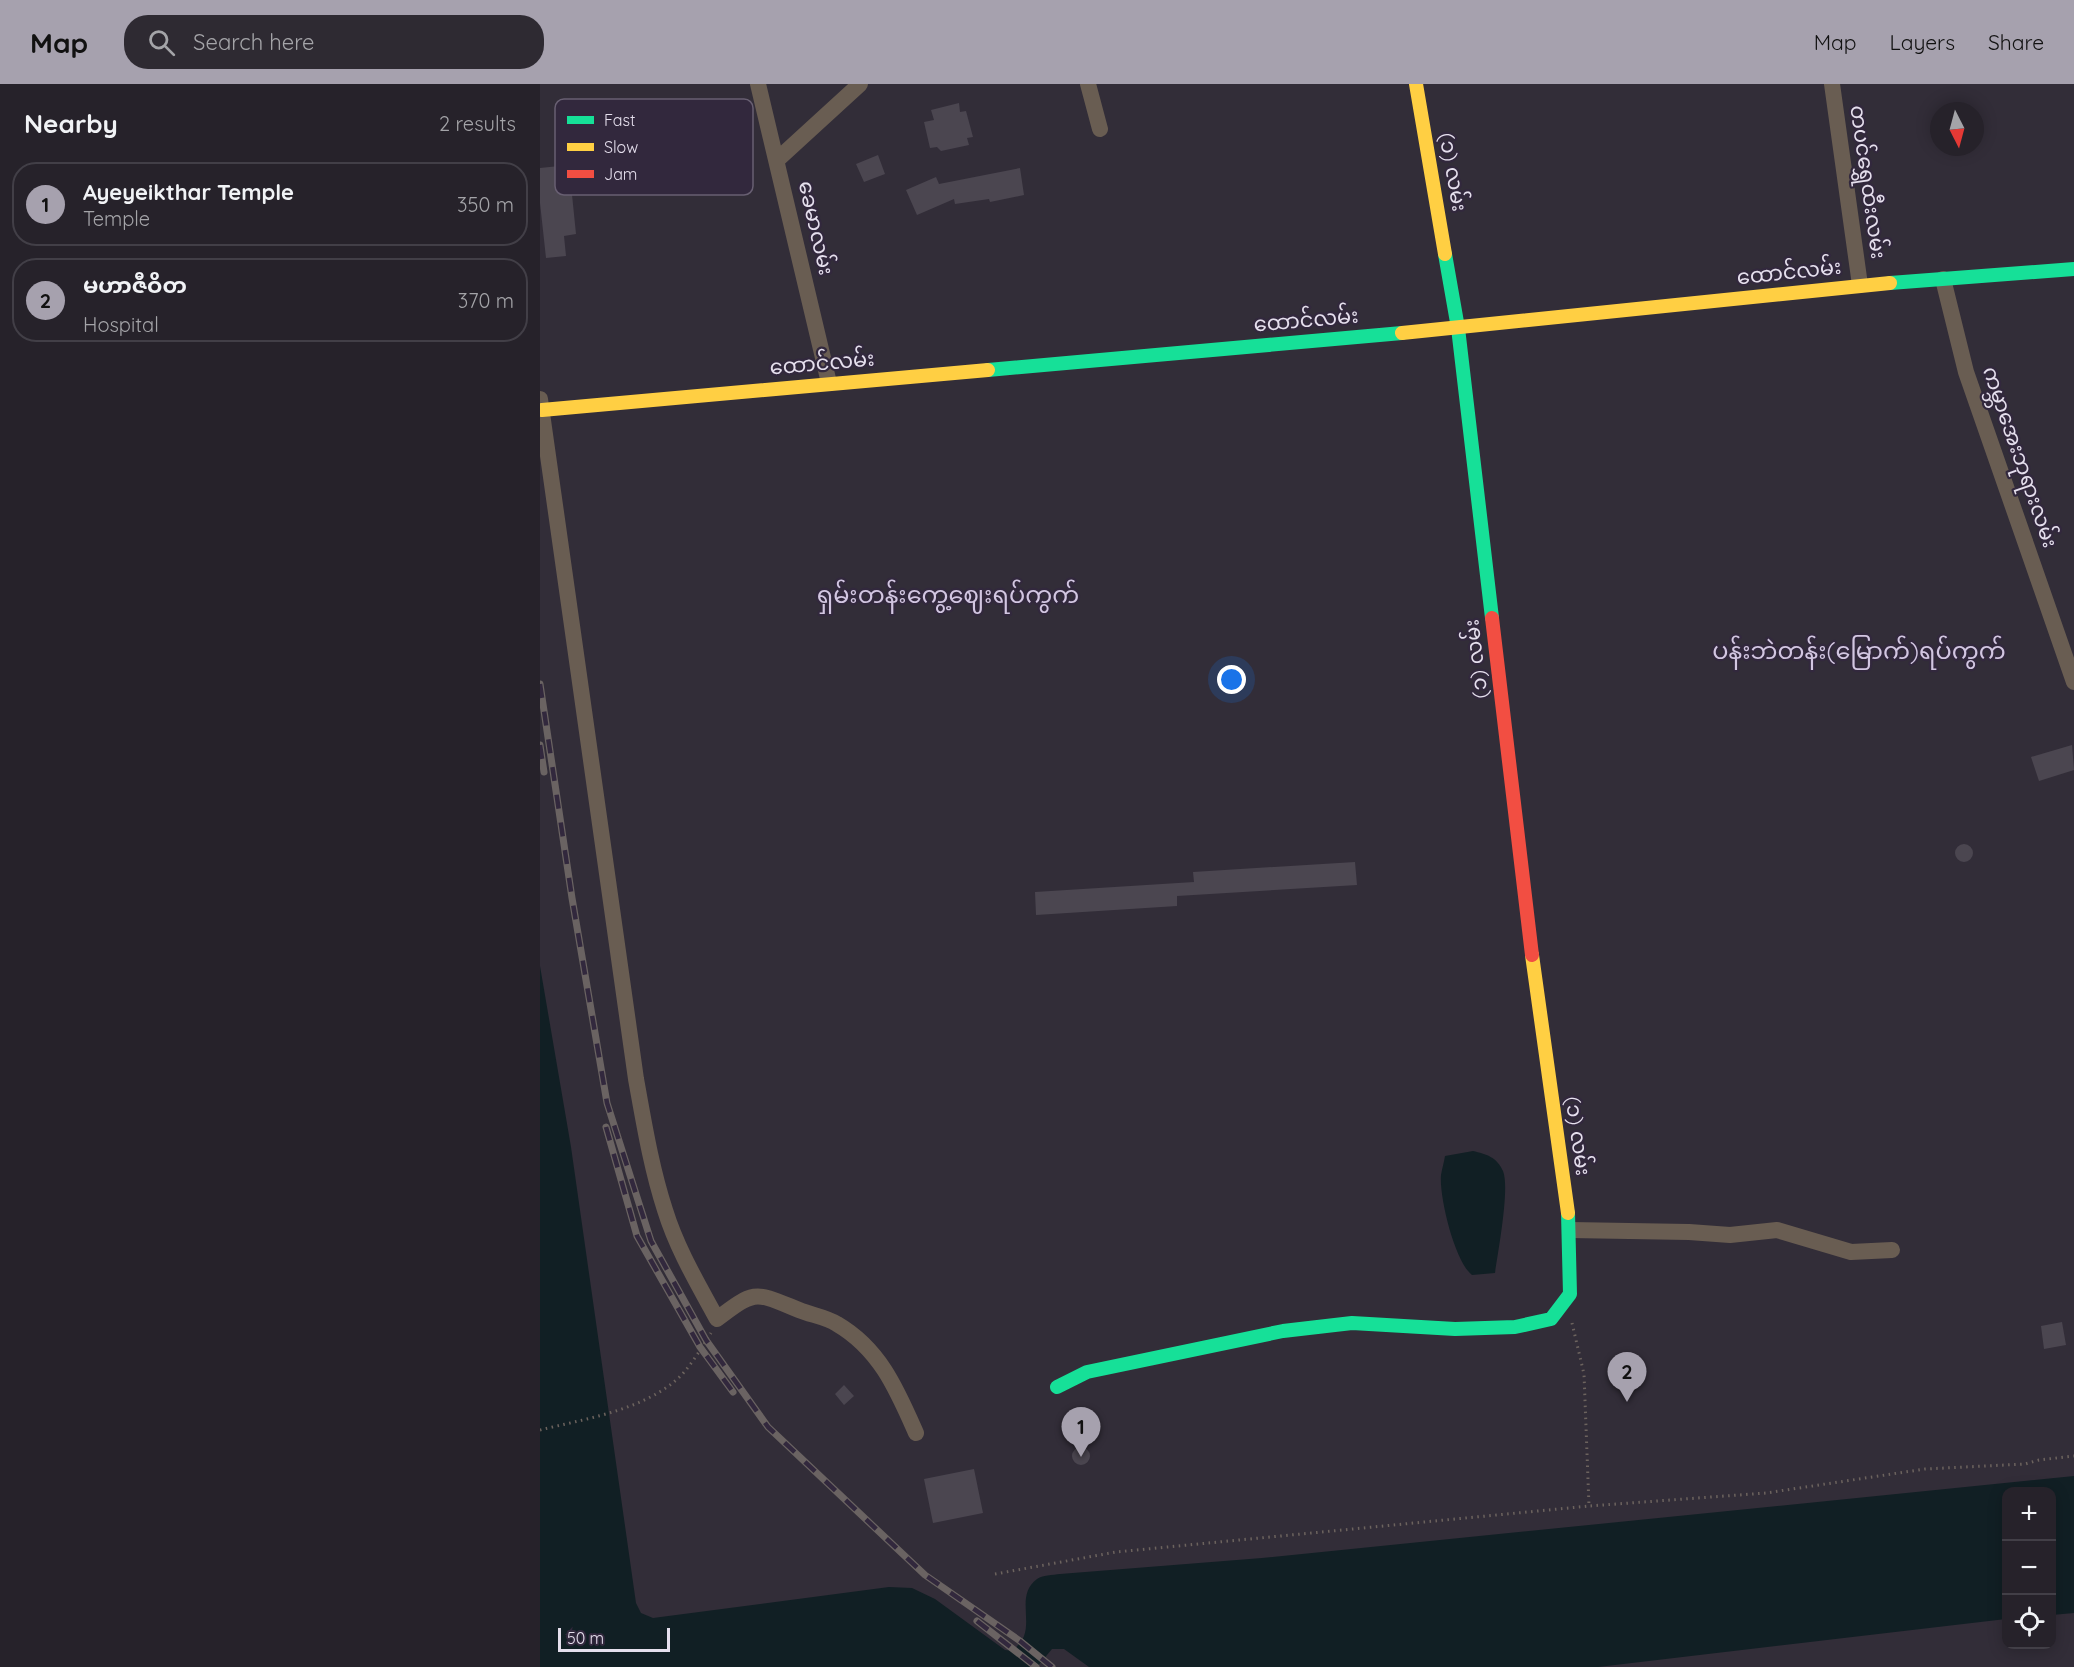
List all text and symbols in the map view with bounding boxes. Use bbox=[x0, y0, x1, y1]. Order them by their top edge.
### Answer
search box bbox=[124, 15, 544, 69]
text: Map bbox=[30, 25, 88, 60]
icon: search bbox=[145, 26, 178, 59]
text: Search here bbox=[193, 28, 315, 56]
text: Map bbox=[1814, 29, 1857, 55]
text: Layers bbox=[1890, 29, 1955, 55]
text: Share bbox=[1988, 29, 2044, 55]
legend bbox=[555, 99, 753, 195]
north arrow bbox=[1930, 102, 1984, 156]
street label: တပင်ရွှေထီးလမ်း bbox=[1840, 103, 1895, 261]
text: Nearby bbox=[24, 107, 118, 140]
text: Fast bbox=[604, 110, 635, 130]
text: 2 results bbox=[439, 111, 516, 136]
street label: (၁) လမ်း bbox=[1434, 130, 1476, 213]
text: Slow bbox=[604, 137, 638, 157]
text: Jam bbox=[604, 164, 637, 184]
text: Ayeyeikthar Temple bbox=[83, 178, 294, 206]
street label: ခေမာလမ်း bbox=[794, 178, 842, 277]
text: 1 bbox=[42, 192, 49, 217]
text: 350 m bbox=[457, 192, 514, 217]
text: Temple bbox=[83, 206, 150, 231]
street label: ထောင်လမ်း bbox=[1735, 251, 1842, 289]
text: မဟာဇီဝိတ bbox=[83, 271, 187, 299]
text: 2 bbox=[40, 288, 51, 313]
text: 370 m bbox=[458, 288, 514, 313]
street label: ထောင်လမ်း bbox=[1252, 299, 1359, 337]
text: Hospital bbox=[83, 312, 159, 337]
street label: ထောင်လမ်း bbox=[768, 342, 875, 380]
street label: ကမ္ဘာအေးဘုရားလမ်း bbox=[1973, 362, 2066, 552]
district label: ရှမ်းတန်းကွေ့ဈေးရပ်ကွက် bbox=[817, 579, 1079, 614]
street label: (၁) လမ်း bbox=[1455, 618, 1493, 700]
district label: ပန်းဘဲတန်း(မြောက်)ရပ်ကွက် bbox=[1712, 635, 2006, 670]
your location bbox=[1217, 665, 1246, 694]
street label: (၁) လမ်း bbox=[1561, 1094, 1599, 1177]
pin: 2 bbox=[1608, 1352, 1646, 1402]
pin: 1 bbox=[1062, 1408, 1100, 1457]
map controls bbox=[2002, 1487, 2056, 1649]
button: + bbox=[2002, 1487, 2056, 1541]
button: − bbox=[2002, 1541, 2056, 1595]
button: locate bbox=[2002, 1595, 2056, 1649]
scale bar bbox=[558, 1625, 670, 1652]
text: 50 m bbox=[567, 1628, 604, 1648]

